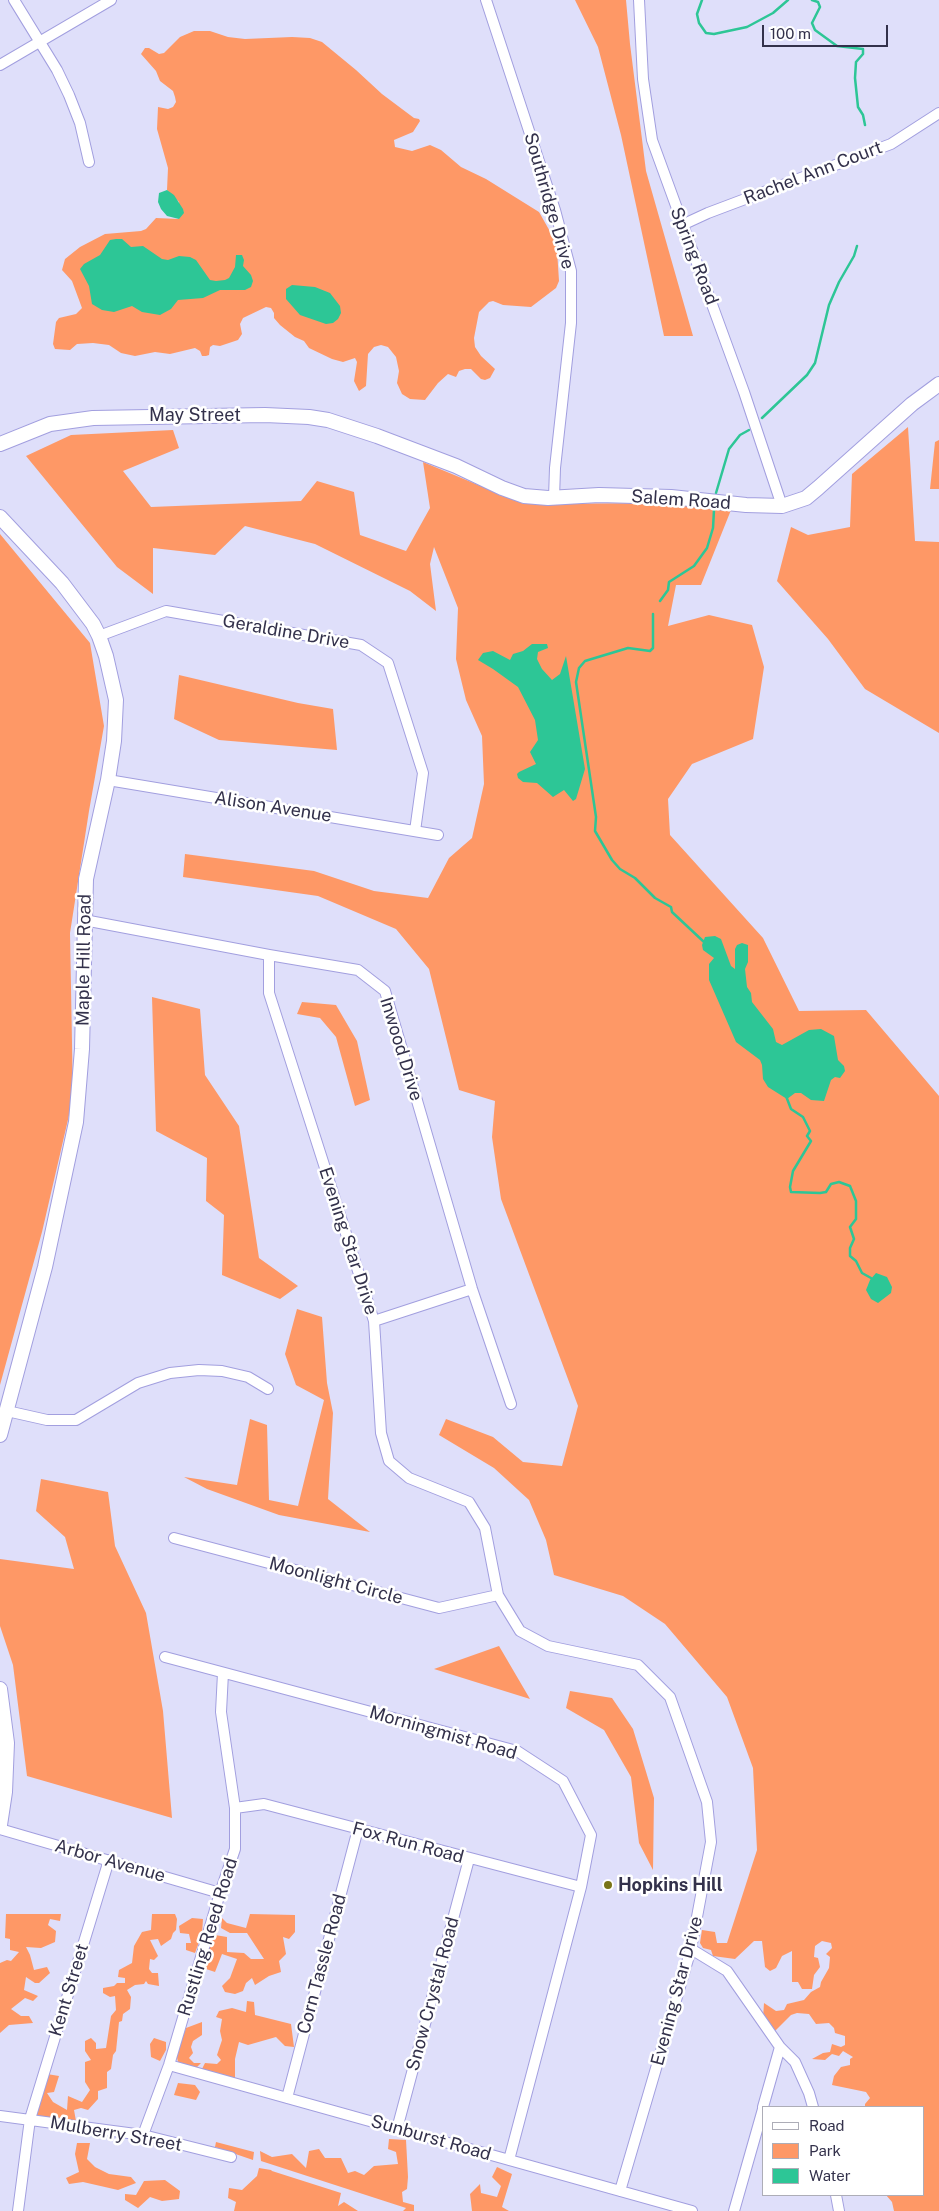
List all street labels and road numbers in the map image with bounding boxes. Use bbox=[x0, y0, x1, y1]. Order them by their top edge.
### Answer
street label: Southridge Drive bbox=[519, 130, 579, 272]
street label: Rachel Ann Court bbox=[741, 137, 885, 209]
street label: Spring Road bbox=[665, 204, 723, 308]
street label: May Street bbox=[149, 404, 241, 426]
street label: Salem Road bbox=[631, 486, 731, 514]
street label: Geraldine Drive bbox=[221, 610, 351, 654]
street label: Alison Avenue bbox=[213, 787, 333, 827]
street label: Maple Hill Road bbox=[72, 894, 96, 1026]
street label: Inwood Drive bbox=[375, 994, 427, 1104]
street label: Evening Star Drive bbox=[314, 1164, 382, 1318]
street label: Moonlight Circle bbox=[267, 1553, 405, 1609]
street label: Morningmist Road bbox=[367, 1702, 519, 1764]
street label: Fox Run Road bbox=[350, 1818, 466, 1868]
street label: Arbor Avenue bbox=[52, 1835, 168, 1887]
street label: Rustling Reed Road bbox=[174, 1855, 242, 2019]
street label: Corn Tassle Road bbox=[293, 1892, 351, 2036]
street label: Evening Star Drive bbox=[647, 1914, 707, 2068]
street label: Snow Crystal Road bbox=[402, 1915, 464, 2073]
street label: Kent Street bbox=[45, 1941, 93, 2039]
street label: Sunburst Road bbox=[368, 2111, 494, 2165]
street label: Mulberry Street bbox=[48, 2112, 184, 2156]

